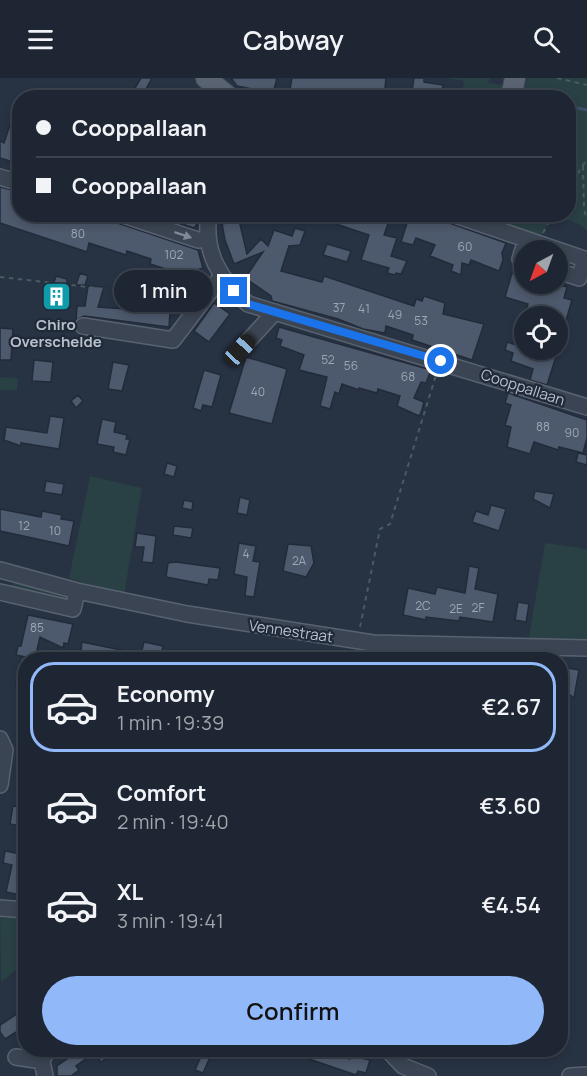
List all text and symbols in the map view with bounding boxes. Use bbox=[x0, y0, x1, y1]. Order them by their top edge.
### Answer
text: Cabway bbox=[243, 21, 344, 58]
icon: menu bbox=[24, 23, 57, 56]
icon: search bbox=[530, 23, 563, 56]
text: Cooppallaan bbox=[72, 113, 207, 143]
text: Cooppallaan bbox=[72, 171, 207, 201]
house number: 80 bbox=[71, 225, 85, 242]
one-way arrow bbox=[174, 231, 192, 240]
house number: 60 bbox=[458, 238, 472, 255]
north arrow bbox=[514, 240, 568, 294]
map controls bbox=[514, 240, 568, 360]
house number: 102 bbox=[165, 246, 184, 263]
callout: 1 min bbox=[114, 270, 213, 312]
text: 1 min bbox=[140, 277, 187, 304]
route end bbox=[220, 277, 247, 304]
building icon: Chiro Overschelde bbox=[40, 281, 72, 313]
house number: 37 bbox=[333, 299, 345, 316]
house number: 41 bbox=[358, 300, 370, 317]
house number: 49 bbox=[388, 306, 402, 323]
button: locate bbox=[514, 306, 568, 360]
house number: 53 bbox=[414, 312, 428, 329]
place label: Chiro Overschelde bbox=[10, 314, 102, 352]
car bbox=[221, 331, 259, 369]
route start bbox=[427, 347, 454, 374]
house number: 52 bbox=[321, 351, 335, 368]
house number: 56 bbox=[344, 357, 358, 374]
street label: Cooppallaan bbox=[478, 364, 568, 410]
house number: 68 bbox=[401, 368, 415, 385]
house number: 40 bbox=[251, 383, 265, 400]
house number: 88 bbox=[536, 418, 550, 435]
house number: 90 bbox=[565, 424, 579, 441]
house number: 12 bbox=[18, 517, 30, 534]
house number: 10 bbox=[49, 522, 61, 539]
house number: 4 bbox=[242, 545, 250, 562]
house number: 2A bbox=[292, 552, 306, 569]
house number: 2C bbox=[415, 597, 431, 614]
house number: 2F bbox=[472, 599, 484, 616]
house number: 2E bbox=[449, 600, 463, 617]
street label: Vennestraat bbox=[247, 615, 335, 647]
house number: 85 bbox=[30, 619, 44, 636]
text: Economy bbox=[117, 679, 215, 709]
icon: car bbox=[45, 680, 99, 734]
text: €2.67 bbox=[482, 692, 541, 722]
text: 1 min · 19:39 bbox=[117, 709, 225, 736]
text: Comfort bbox=[117, 778, 206, 808]
icon: car bbox=[45, 779, 99, 833]
text: €3.60 bbox=[480, 791, 541, 821]
text: 2 min · 19:40 bbox=[117, 808, 229, 835]
text: XL bbox=[117, 877, 143, 907]
icon: car bbox=[45, 878, 99, 932]
text: €4.54 bbox=[481, 890, 541, 920]
text: 3 min · 19:41 bbox=[117, 907, 224, 934]
button: Confirm bbox=[42, 976, 544, 1045]

